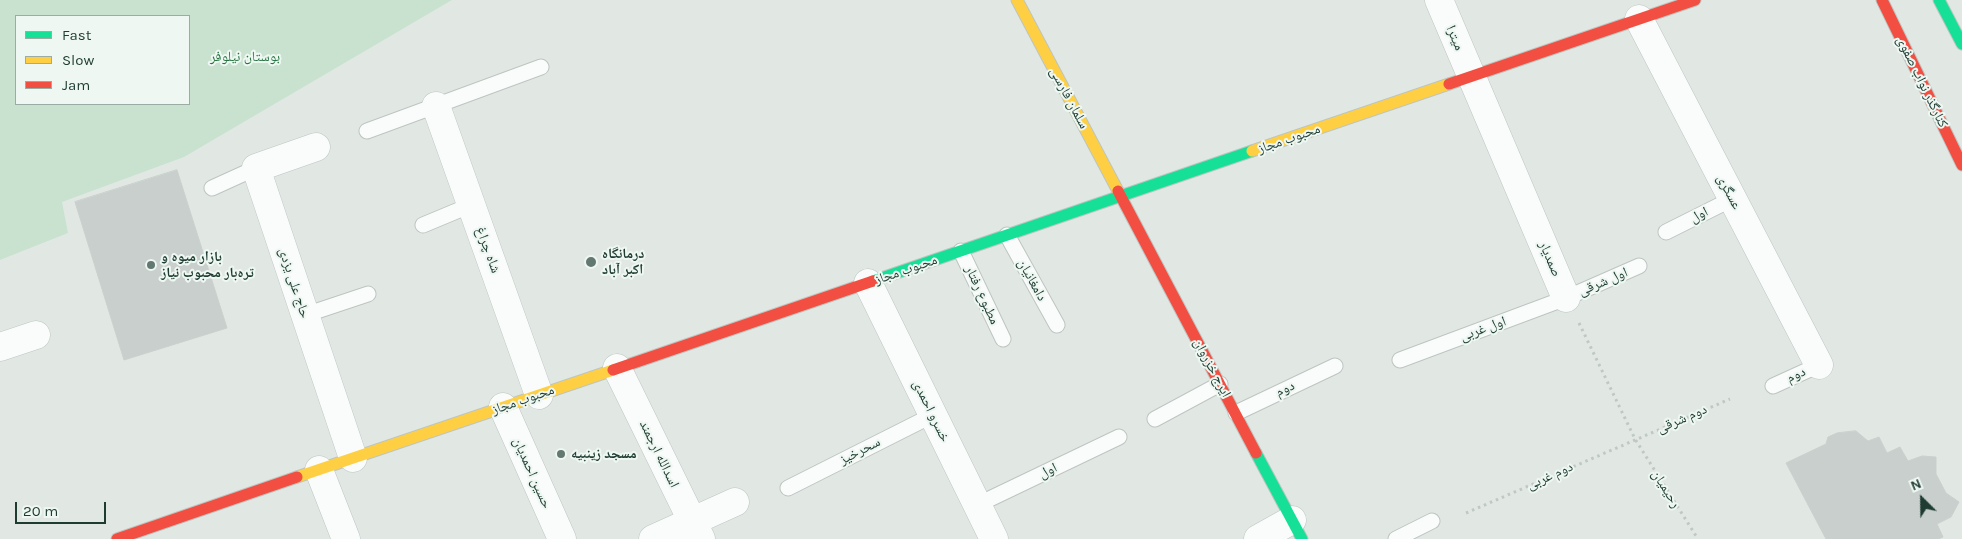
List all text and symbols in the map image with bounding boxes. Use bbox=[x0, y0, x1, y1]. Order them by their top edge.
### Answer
legend bbox=[15, 15, 190, 105]
street label: میترا bbox=[1442, 23, 1468, 53]
text: Fast bbox=[62, 26, 91, 44]
street label: کنارگذر نواب صفوی bbox=[1893, 34, 1951, 130]
park label: بوستان نیلوفر bbox=[210, 49, 280, 65]
text: Slow bbox=[62, 51, 94, 69]
street label: سلمان فارسی bbox=[1046, 64, 1092, 132]
text: Jam bbox=[62, 76, 90, 94]
street label: محبوب مجاز bbox=[1255, 120, 1323, 158]
street label: عسگری bbox=[1713, 172, 1745, 212]
street label: اول bbox=[1687, 203, 1711, 227]
street label: شاه چراغ bbox=[472, 225, 504, 275]
street label: صمدیار bbox=[1535, 239, 1565, 279]
street label: حاج علی یزدی bbox=[275, 246, 313, 320]
place label: درمانگاه اکبر آباد bbox=[602, 246, 644, 278]
place label: بازار میوه و تره‌بار محبوب نیاز bbox=[161, 249, 254, 282]
street label: محبوب مجاز bbox=[872, 251, 940, 289]
marker: درمانگاه اکبر آباد bbox=[584, 255, 598, 269]
street label: دامغانیان bbox=[1014, 256, 1050, 304]
marker: بازار میوه و تره‌بار محبوب نیاز bbox=[145, 259, 157, 271]
street label: مطبوع رفتار bbox=[961, 263, 1003, 327]
street label: اول شرقی bbox=[1576, 264, 1630, 300]
street label: اول غربی bbox=[1458, 313, 1508, 345]
street label: ایرج خزروان bbox=[1190, 336, 1234, 400]
street label: دوم bbox=[1784, 363, 1808, 387]
street label: خسرو احمدی bbox=[909, 377, 953, 445]
street label: دوم bbox=[1273, 377, 1297, 401]
street label: محبوب مجاز bbox=[489, 381, 557, 419]
street label: دوم شرقی bbox=[1654, 401, 1710, 437]
street label: اسدالله ارجمند bbox=[636, 418, 682, 490]
street label: سحرخیز bbox=[837, 434, 883, 468]
street label: حسین احمدیان bbox=[509, 435, 555, 511]
place label: مسجد زینبیه bbox=[571, 446, 637, 462]
marker: مسجد زینبیه bbox=[555, 448, 567, 460]
street label: دوم غربی bbox=[1524, 458, 1576, 494]
street label: اول bbox=[1036, 459, 1060, 483]
street label: رحیمیان bbox=[1648, 467, 1684, 511]
north arrow bbox=[1897, 474, 1947, 524]
text: N bbox=[1908, 475, 1924, 495]
scale bar bbox=[18, 492, 109, 524]
text: 20 m bbox=[23, 502, 58, 520]

